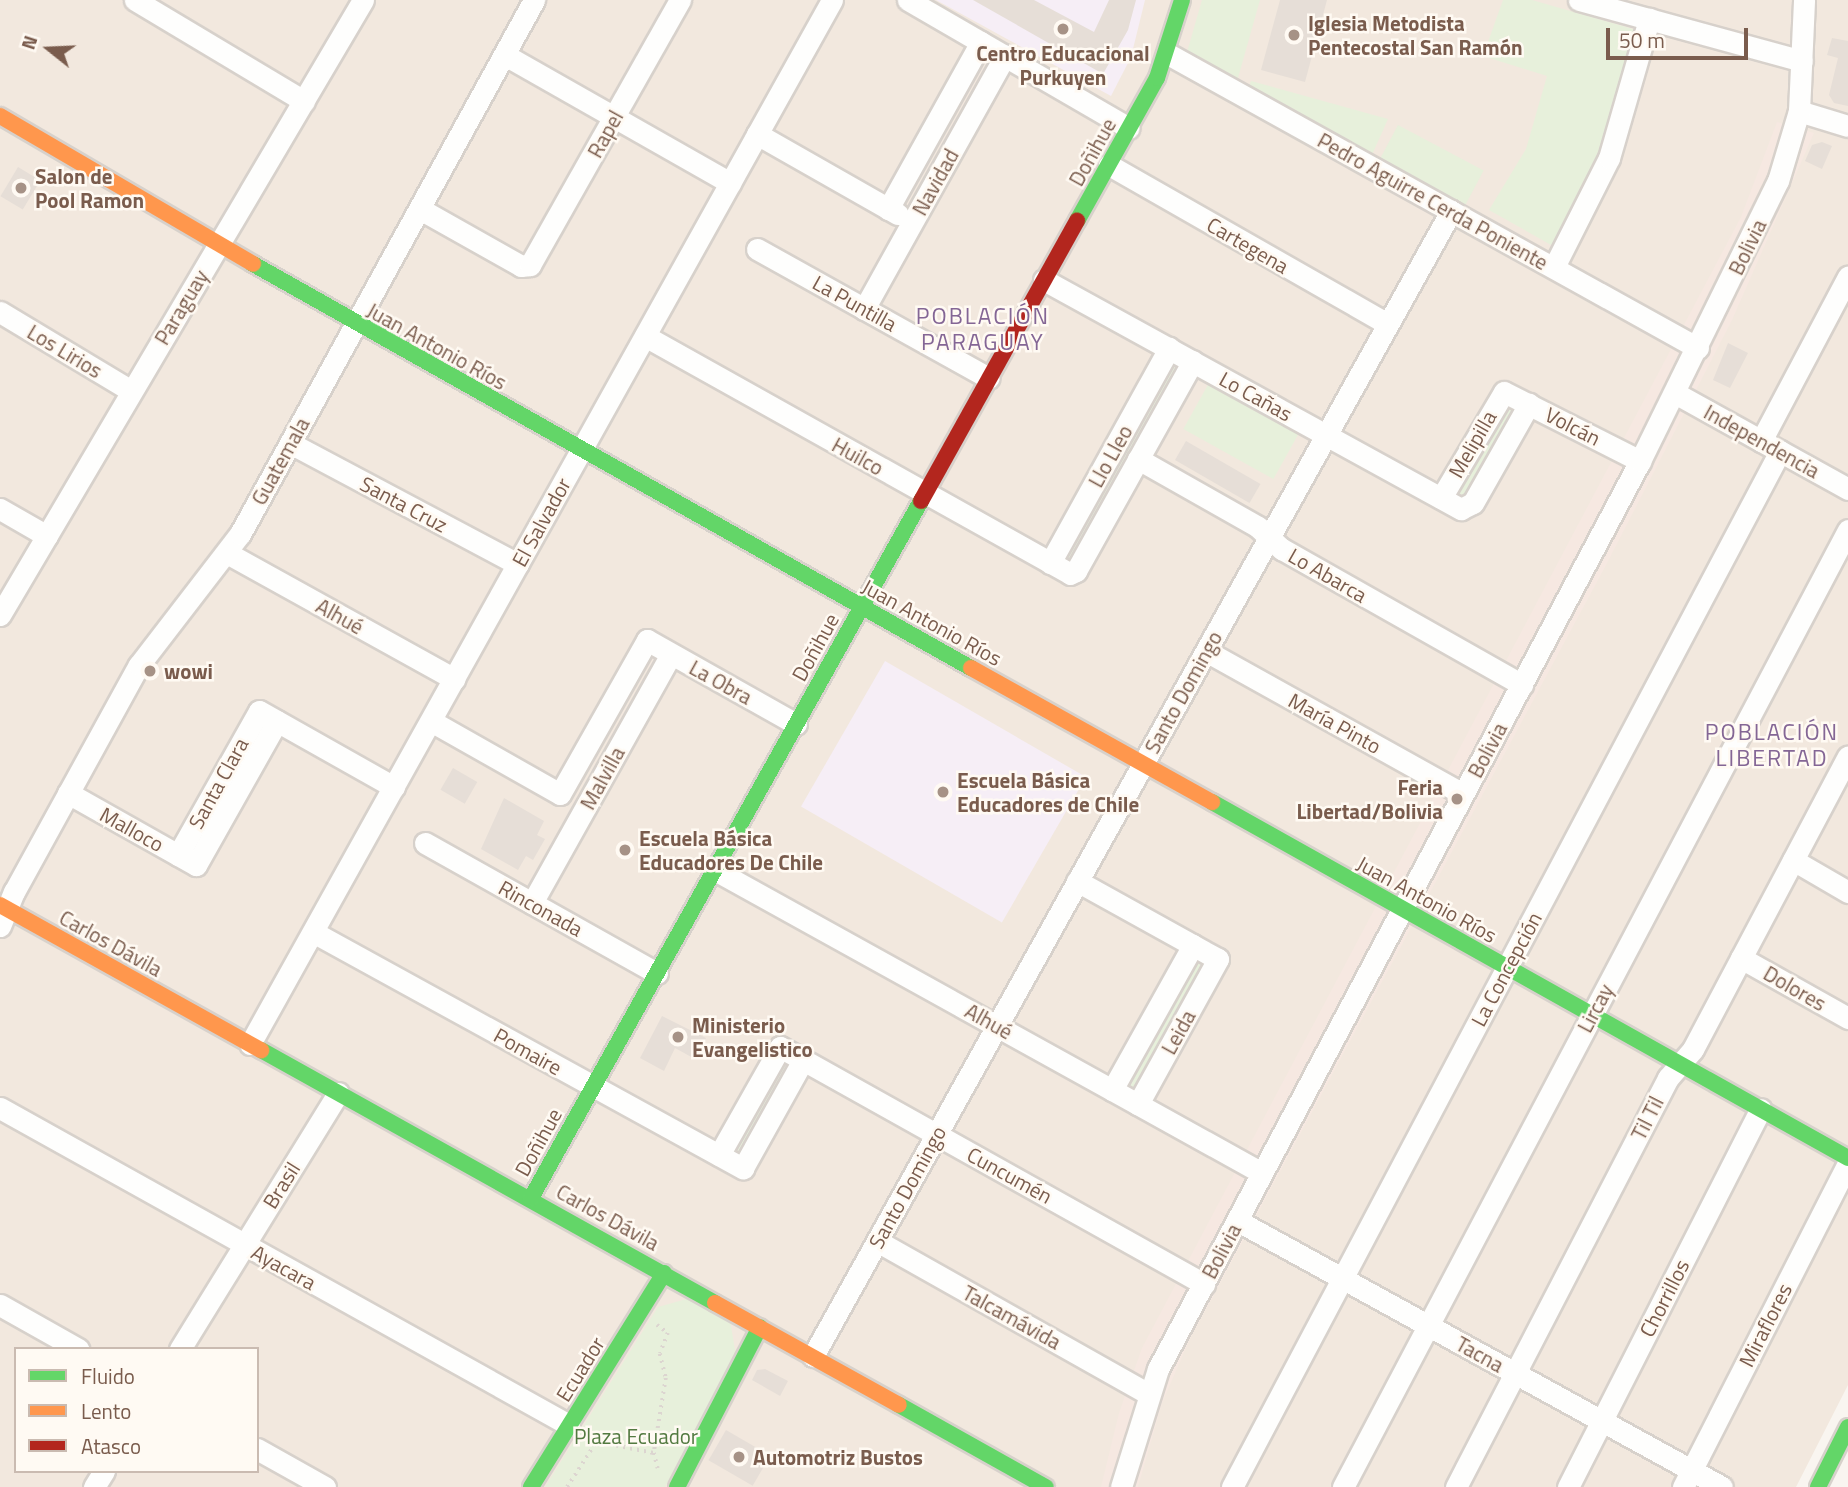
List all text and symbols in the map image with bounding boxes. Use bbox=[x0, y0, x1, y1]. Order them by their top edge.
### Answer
place label: Iglesia Metodista Pentecostal San Ramón bbox=[1308, 10, 1523, 60]
north arrow bbox=[14, 14, 84, 84]
scale bar bbox=[1610, 14, 1752, 58]
marker: Centro Educacional Purkuyen bbox=[1055, 21, 1071, 37]
text: 50 m bbox=[1619, 24, 1665, 56]
marker: Iglesia Metodista Pentecostal San Ramón bbox=[1286, 27, 1302, 43]
text: N bbox=[13, 32, 44, 53]
place label: Centro Educacional Purkuyen bbox=[976, 40, 1150, 90]
street label: Rapel bbox=[582, 106, 628, 162]
street label: Doñihue bbox=[1063, 114, 1121, 190]
street label: Pedro Aguirre Cerda Poniente bbox=[1313, 127, 1553, 275]
street label: Navidad bbox=[907, 144, 963, 220]
place label: Salon de Pool Ramon bbox=[35, 163, 144, 213]
marker: Salon de Pool Ramon bbox=[13, 180, 29, 196]
street label: Cartegena bbox=[1203, 211, 1293, 279]
street label: Bolivia bbox=[1723, 215, 1771, 279]
street label: Paraguay bbox=[149, 265, 213, 349]
street label: La Puntilla bbox=[809, 270, 901, 336]
street label: Juan Antonio Ríos bbox=[363, 297, 511, 395]
district label: POBLACIÓN PARAGUAY bbox=[917, 302, 1049, 356]
street label: Los Lirios bbox=[23, 319, 107, 383]
street label: Lo Cañas bbox=[1215, 366, 1297, 426]
street label: Independencia bbox=[1700, 399, 1824, 483]
street label: Volcán bbox=[1541, 402, 1605, 450]
street label: Melipilla bbox=[1443, 406, 1501, 482]
street label: Guatemala bbox=[246, 413, 314, 509]
street label: Llo Lleo bbox=[1083, 420, 1137, 492]
street label: Huilco bbox=[828, 432, 888, 480]
street label: Santa Cruz bbox=[356, 471, 452, 537]
street label: El Salvador bbox=[506, 473, 576, 571]
street label: Lo Abarca bbox=[1284, 542, 1372, 608]
street label: Juan Antonio Ríos bbox=[858, 573, 1006, 671]
street label: Alhué bbox=[312, 593, 368, 639]
street label: Doñihue bbox=[786, 609, 844, 685]
street label: Santo Domingo bbox=[1139, 626, 1227, 758]
street label: La Obra bbox=[685, 655, 757, 709]
place label: wowi bbox=[164, 658, 213, 684]
marker: wowi bbox=[142, 663, 158, 679]
street label: María Pinto bbox=[1284, 687, 1386, 759]
street label: Bolivia bbox=[1462, 718, 1512, 782]
district label: POBLACIÓN LIBERTAD bbox=[1706, 718, 1838, 772]
street label: Santa Clara bbox=[183, 733, 253, 833]
street label: Malvilla bbox=[575, 742, 629, 814]
place label: Escuela Básica Educadores de Chile bbox=[957, 767, 1139, 817]
place label: Feria Libertad/Bolivia bbox=[1296, 774, 1443, 824]
marker: Escuela Básica Educadores de Chile bbox=[935, 784, 951, 800]
marker: Feria Libertad/Bolivia bbox=[1449, 791, 1465, 807]
street label: Malloco bbox=[96, 801, 168, 857]
place label: Escuela Básica Educadores De Chile bbox=[639, 825, 823, 875]
marker: Escuela Básica Educadores De Chile bbox=[617, 842, 633, 858]
street label: Juan Antonio Ríos bbox=[1353, 850, 1501, 948]
street label: Rinconada bbox=[495, 875, 587, 941]
street label: Carlos Dávila bbox=[55, 904, 167, 982]
street label: La Concepción bbox=[1465, 908, 1547, 1030]
street label: Dolores bbox=[1759, 960, 1831, 1016]
street label: Lircay bbox=[1572, 979, 1618, 1037]
street label: Alhué bbox=[961, 998, 1017, 1044]
street label: Leida bbox=[1156, 1005, 1200, 1059]
place label: Ministerio Evangelistico bbox=[692, 1012, 813, 1062]
street label: Pomaire bbox=[490, 1022, 566, 1080]
marker: Ministerio Evangelistico bbox=[670, 1029, 686, 1045]
street label: Til Til bbox=[1625, 1092, 1669, 1144]
street label: Doñihue bbox=[509, 1104, 567, 1180]
street label: Santo Domingo bbox=[863, 1121, 951, 1253]
street label: Cuncumén bbox=[963, 1141, 1057, 1209]
street label: Brasil bbox=[257, 1157, 305, 1213]
street label: Carlos Dávila bbox=[552, 1178, 664, 1256]
street label: Bolivia bbox=[1196, 1219, 1246, 1283]
street label: Ayacara bbox=[247, 1239, 321, 1295]
street label: Chorrillos bbox=[1634, 1255, 1694, 1341]
street label: Miraflores bbox=[1733, 1279, 1797, 1371]
street label: Talcamávida bbox=[958, 1280, 1066, 1354]
street label: Tacna bbox=[1452, 1331, 1508, 1377]
street label: Ecuador bbox=[550, 1332, 610, 1406]
legend bbox=[14, 1347, 259, 1473]
text: Fluido bbox=[81, 1360, 135, 1392]
text: Lento bbox=[81, 1395, 131, 1427]
park label: Plaza Ecuador bbox=[574, 1423, 698, 1449]
text: Atasco bbox=[81, 1430, 141, 1462]
place label: Automotriz Bustos bbox=[753, 1444, 923, 1470]
marker: Automotriz Bustos bbox=[731, 1449, 747, 1465]

